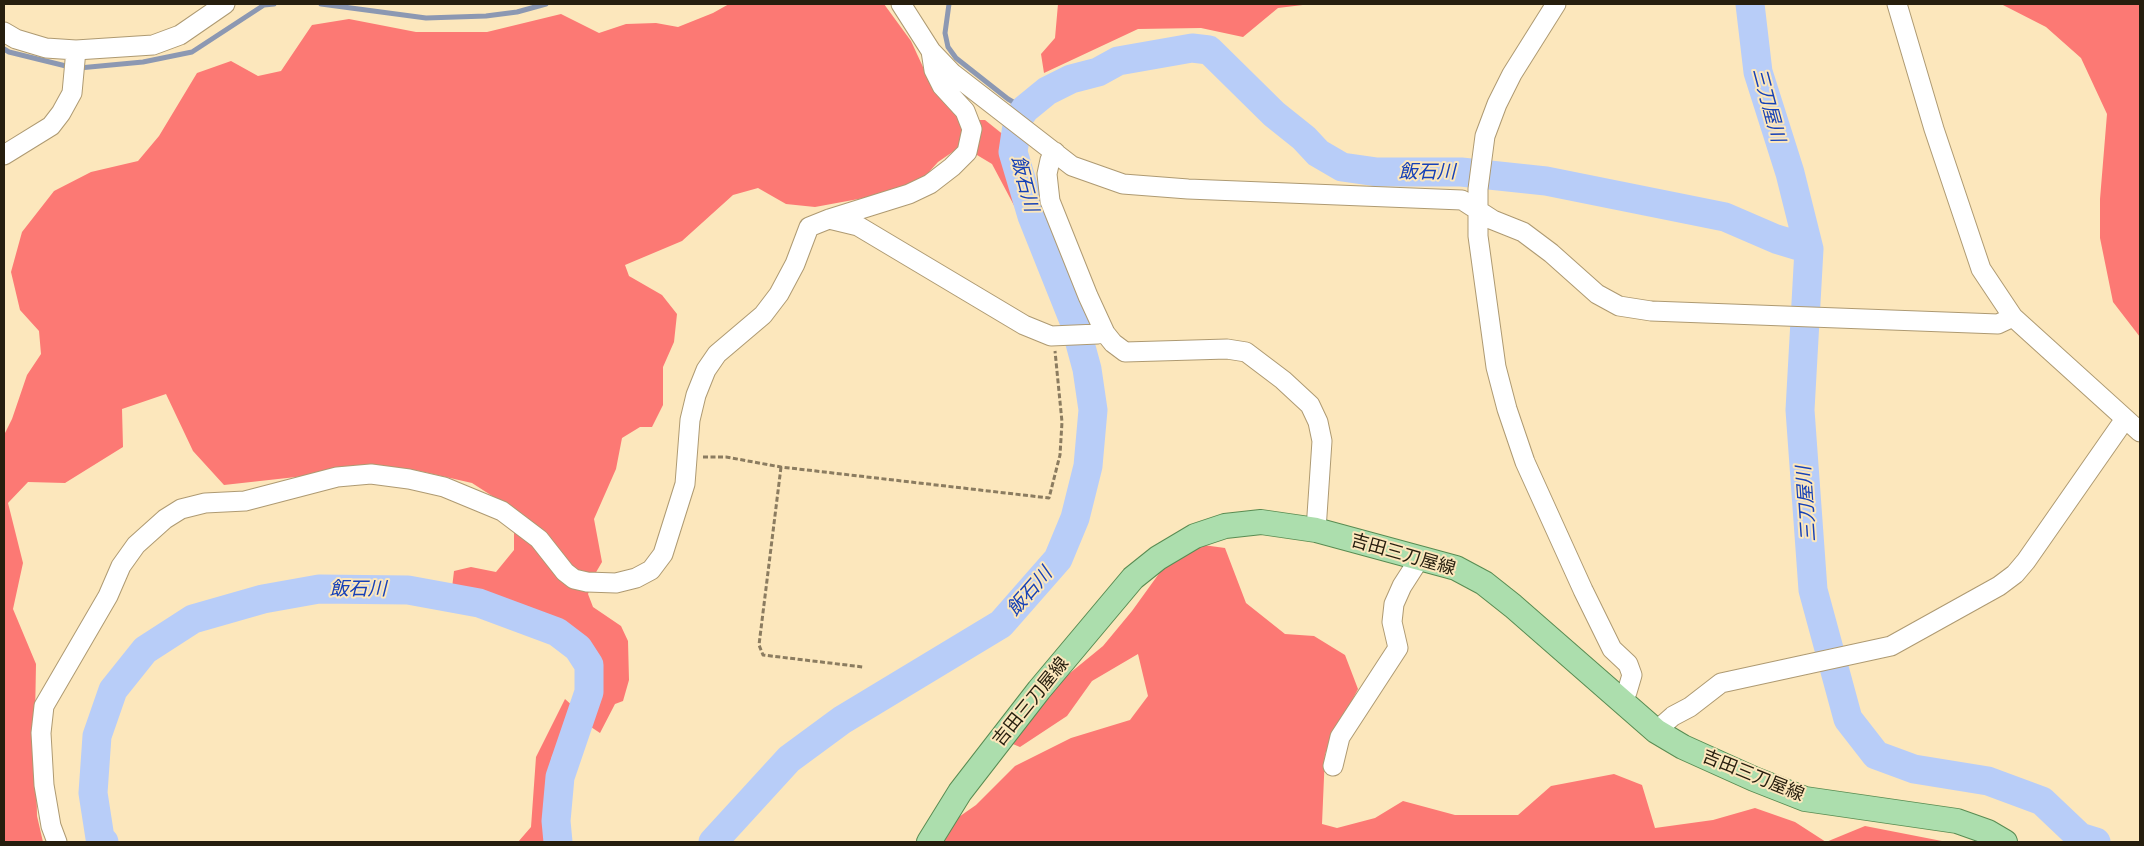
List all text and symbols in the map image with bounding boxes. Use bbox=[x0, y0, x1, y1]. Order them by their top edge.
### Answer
water label: 三刀屋川 bbox=[1747, 65, 1789, 145]
water label: 飯石川 bbox=[1006, 154, 1042, 214]
water label: 飯石川 bbox=[1399, 162, 1455, 184]
water label: 三刀屋川 bbox=[1793, 465, 1821, 543]
street label: 吉田三刀屋線 bbox=[1348, 530, 1458, 580]
water label: 飯石川 bbox=[1003, 563, 1057, 621]
water label: 飯石川 bbox=[330, 579, 386, 601]
street label: 吉田三刀屋線 bbox=[989, 653, 1073, 751]
street label: 吉田三刀屋線 bbox=[1699, 746, 1807, 806]

